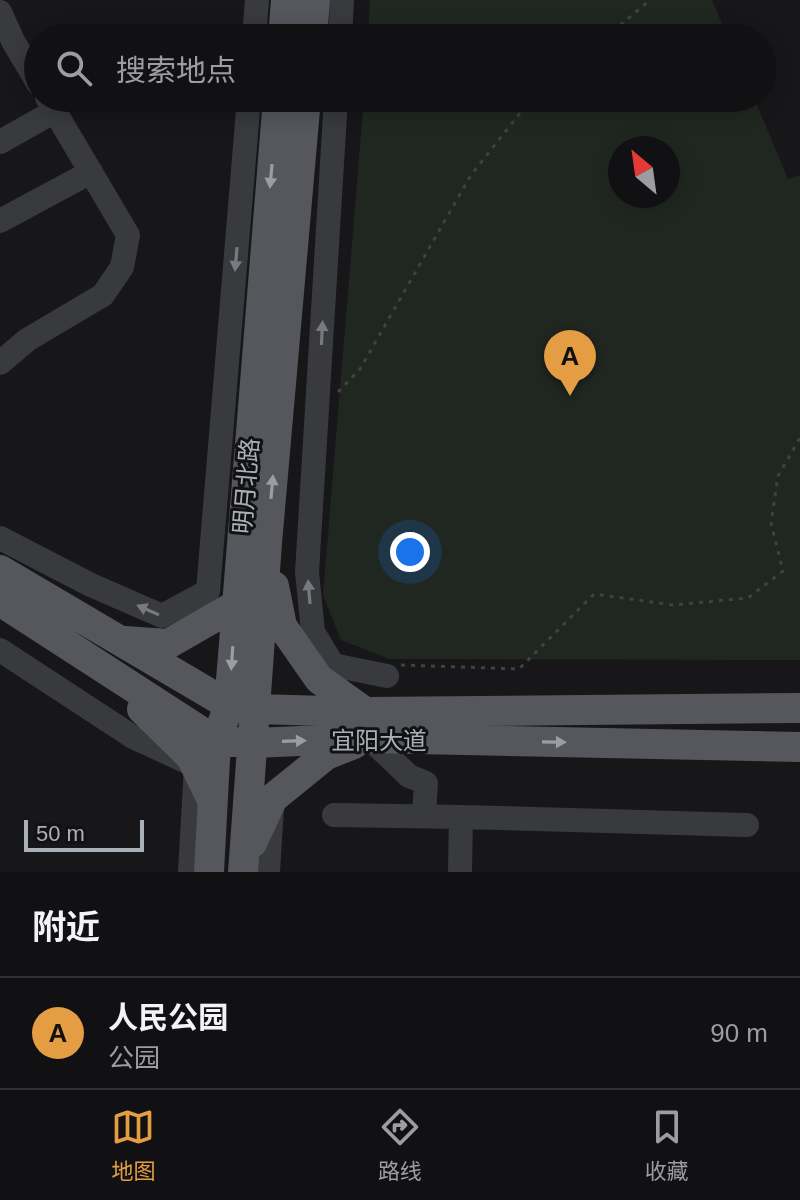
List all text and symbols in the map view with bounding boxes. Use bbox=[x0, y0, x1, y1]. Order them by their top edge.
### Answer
search box bbox=[24, 24, 776, 112]
icon: search bbox=[52, 46, 96, 90]
text: 搜索地点 bbox=[116, 54, 236, 87]
north arrow bbox=[608, 136, 680, 208]
one-way arrow bbox=[264, 164, 277, 189]
one-way arrow bbox=[229, 247, 242, 272]
one-way arrow bbox=[316, 320, 329, 345]
pin: A bbox=[544, 330, 596, 396]
street label: 明月北路 bbox=[228, 437, 264, 535]
one-way arrow bbox=[265, 474, 278, 499]
your location bbox=[390, 532, 430, 572]
one-way arrow bbox=[302, 579, 315, 604]
one-way arrow bbox=[137, 604, 160, 617]
one-way arrow bbox=[225, 646, 238, 671]
street label: 宜阳大道 bbox=[331, 727, 427, 754]
one-way arrow bbox=[282, 735, 307, 748]
one-way arrow bbox=[542, 736, 567, 748]
scale bar bbox=[24, 816, 144, 852]
text: 50 m bbox=[36, 821, 85, 846]
text: 附近 bbox=[32, 908, 100, 946]
text: 人民公园 bbox=[108, 1001, 228, 1034]
text: A bbox=[49, 1018, 67, 1048]
text: 90 m bbox=[710, 1018, 768, 1048]
text: 公园 bbox=[108, 1043, 160, 1073]
tab: 地图 bbox=[111, 1105, 155, 1185]
tab: 路线 bbox=[378, 1105, 422, 1185]
tab: 收藏 bbox=[645, 1105, 689, 1185]

